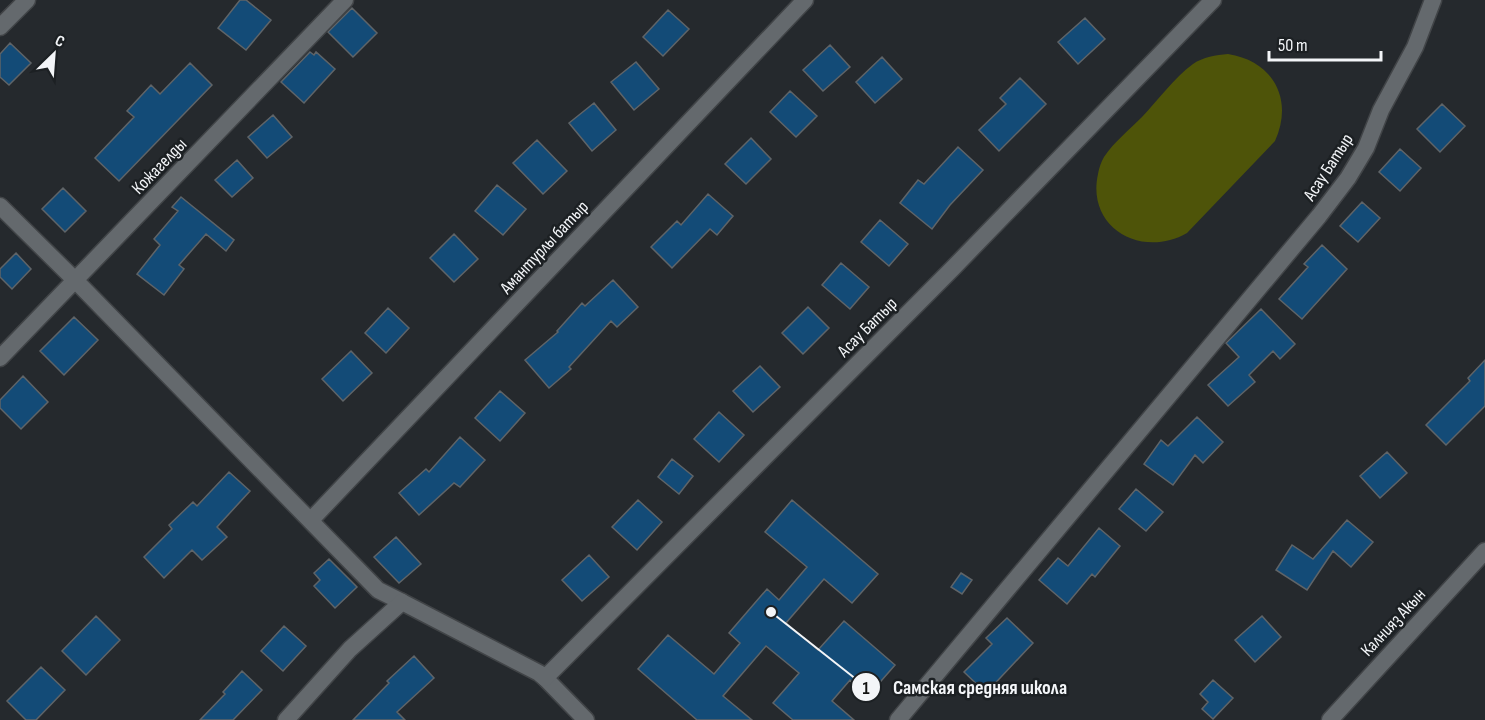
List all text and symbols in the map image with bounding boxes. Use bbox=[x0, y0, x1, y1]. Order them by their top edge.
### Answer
north arrow bbox=[24, 24, 84, 84]
scale bar bbox=[1269, 24, 1382, 62]
text: С bbox=[52, 31, 67, 52]
text: 50 m bbox=[1278, 35, 1308, 56]
street label: Асау Батыр bbox=[1298, 130, 1358, 206]
street label: Кожагелды bbox=[128, 134, 191, 199]
street label: Амантурлы батыр bbox=[495, 196, 593, 299]
street label: Асау Батыр bbox=[832, 293, 902, 362]
street label: Калнияз Акын bbox=[1357, 584, 1430, 661]
callout: Самская средняя школа bbox=[851, 668, 1079, 706]
text: Самская средняя школа bbox=[893, 676, 1067, 700]
text: 1 bbox=[862, 678, 870, 699]

